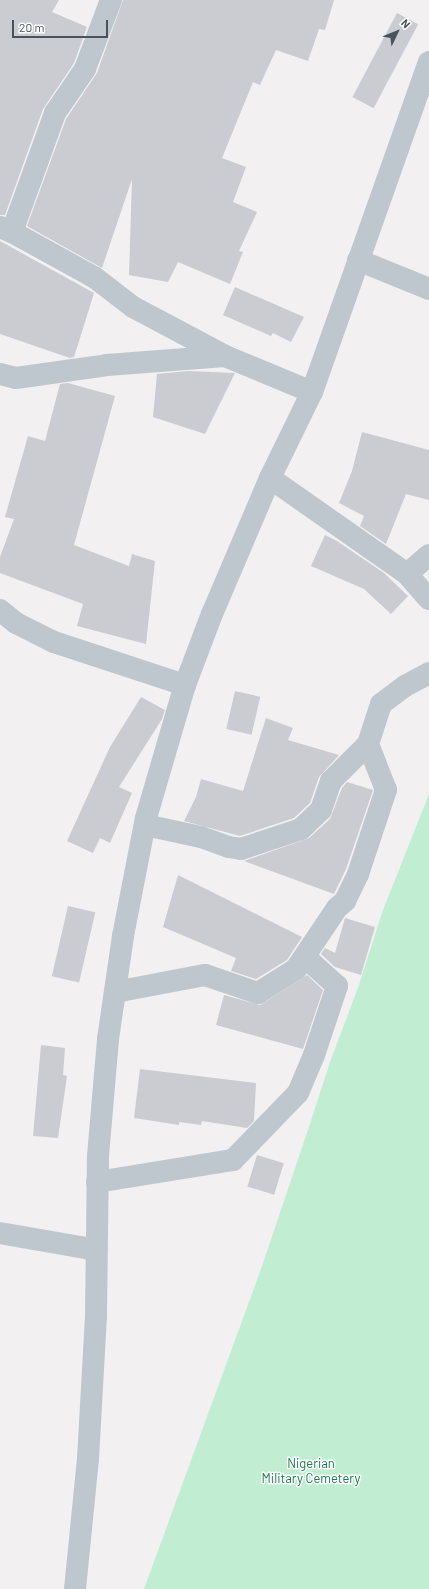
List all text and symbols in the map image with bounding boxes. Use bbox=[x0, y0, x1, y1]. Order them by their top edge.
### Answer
scale bar bbox=[14, 12, 110, 38]
north arrow bbox=[377, 12, 417, 52]
text: N bbox=[399, 16, 413, 31]
text: 20 m bbox=[19, 20, 45, 34]
park label: Nigerian Military Cemetery bbox=[262, 1456, 360, 1487]

